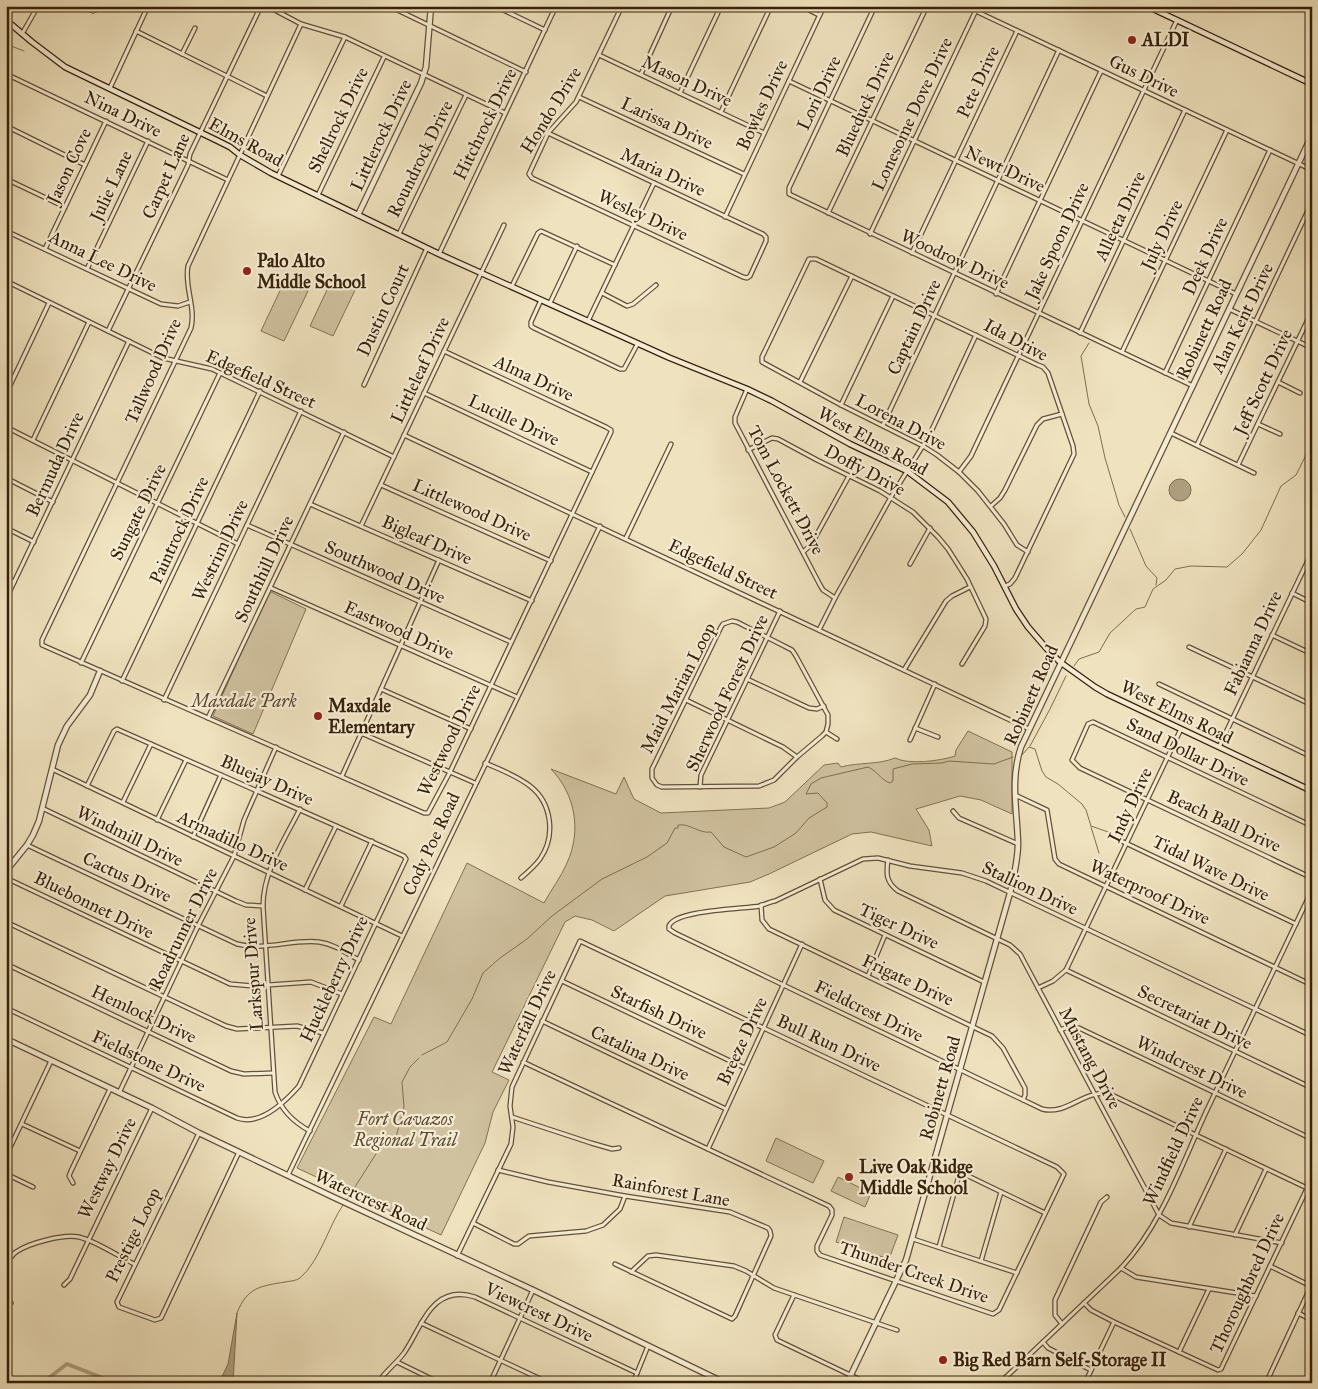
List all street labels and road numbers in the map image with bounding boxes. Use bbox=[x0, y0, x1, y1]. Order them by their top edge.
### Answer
street label: Lonesome Dove Drive bbox=[867, 34, 957, 194]
street label: Pete Drive bbox=[952, 43, 1004, 121]
street label: Blueduck Drive bbox=[831, 48, 899, 160]
street label: Mason Drive bbox=[638, 50, 736, 112]
street label: Gus Drive bbox=[1106, 50, 1182, 102]
street label: Lori Drive bbox=[792, 52, 846, 134]
street label: Bowles Drive bbox=[732, 56, 792, 154]
street label: Hondo Drive bbox=[516, 63, 586, 157]
street label: Shellrock Drive bbox=[303, 64, 373, 176]
street label: Hitchrock Drive bbox=[448, 64, 522, 184]
street label: Littlerock Drive bbox=[346, 76, 416, 194]
street label: Nina Drive bbox=[81, 86, 165, 142]
street label: Larissa Drive bbox=[618, 92, 716, 154]
street label: Roundrock Drive bbox=[382, 97, 458, 221]
street label: Elms Road bbox=[205, 113, 287, 171]
street label: Jason Cove bbox=[41, 125, 97, 210]
street label: Carpet Lane bbox=[137, 130, 195, 222]
street label: Newt Drive bbox=[961, 141, 1049, 197]
street label: Maria Drive bbox=[617, 143, 709, 201]
street label: Julie Lane bbox=[84, 147, 138, 227]
street label: Alleeta Drive bbox=[1089, 168, 1150, 265]
street label: Jake Spoon Drive bbox=[1019, 179, 1095, 305]
street label: Wesley Drive bbox=[595, 185, 691, 245]
street label: July Drive bbox=[1135, 196, 1189, 276]
street label: Deek Drive bbox=[1177, 214, 1233, 298]
street label: Woodrow Drive bbox=[897, 224, 1013, 294]
street label: Anna Lee Drive bbox=[45, 225, 160, 297]
street label: Alan Kent Drive bbox=[1205, 259, 1278, 378]
street label: Dustin Court bbox=[352, 260, 414, 360]
street label: Captain Drive bbox=[882, 276, 946, 378]
street label: Robinett Road bbox=[1171, 276, 1237, 382]
street label: Littleleaf Drive bbox=[386, 313, 454, 427]
street label: Ida Drive bbox=[980, 314, 1052, 366]
street label: Tallwood Drive bbox=[120, 315, 186, 427]
street label: Jeff Scott Drive bbox=[1228, 325, 1298, 441]
street label: Edgefield Street bbox=[202, 345, 320, 414]
street label: Alma Drive bbox=[490, 350, 577, 406]
street label: Lucille Drive bbox=[465, 389, 563, 451]
street label: Lorena Drive bbox=[852, 389, 950, 455]
street label: West Elms Road bbox=[814, 402, 932, 480]
street label: Bermuda Drive bbox=[21, 408, 89, 520]
street label: Tom Lockett Drive bbox=[743, 422, 829, 558]
street label: Doffy Drive bbox=[821, 440, 909, 500]
street label: Sungate Drive bbox=[105, 460, 172, 564]
street label: Paintrock Drive bbox=[145, 473, 213, 587]
street label: Littlewood Drive bbox=[409, 474, 535, 546]
street label: Westrim Drive bbox=[187, 496, 253, 604]
street label: Bigleaf Drive bbox=[378, 510, 476, 571]
street label: Southhill Drive bbox=[230, 512, 298, 626]
street label: Edgefield Street bbox=[664, 534, 782, 605]
street label: Southwood Drive bbox=[321, 536, 449, 608]
street label: Fabianna Drive bbox=[1219, 587, 1287, 699]
street label: Eastwood Drive bbox=[341, 596, 457, 664]
street label: Sherwood Forest Drive bbox=[681, 611, 773, 775]
street label: Maid Marian Loop bbox=[636, 619, 720, 757]
street label: Robinett Road bbox=[999, 641, 1063, 749]
street label: West Elms Road bbox=[1117, 675, 1237, 749]
street label: Westwood Drive bbox=[413, 681, 485, 799]
street label: Sand Dollar Drive bbox=[1123, 713, 1253, 791]
street label: Bluejay Drive bbox=[217, 750, 317, 810]
street label: Indy Drive bbox=[1103, 764, 1157, 846]
street label: Beach Ball Drive bbox=[1164, 785, 1284, 857]
street label: Cody Poe Road bbox=[397, 789, 465, 899]
street label: Windmill Drive bbox=[73, 801, 187, 871]
street label: Armadillo Drive bbox=[173, 805, 292, 876]
street label: Tidal Wave Drive bbox=[1149, 830, 1273, 906]
street label: Cactus Drive bbox=[79, 847, 175, 907]
street label: Waterproof Drive bbox=[1086, 855, 1214, 929]
street label: Stallion Drive bbox=[979, 856, 1081, 920]
street label: Roadrunner Drive bbox=[144, 864, 222, 994]
street label: Bluebonnet Drive bbox=[31, 866, 157, 944]
street label: Tiger Drive bbox=[855, 898, 942, 955]
street label: Huckleberry Drive bbox=[295, 912, 373, 1046]
street label: Larkspur Drive bbox=[238, 917, 268, 1031]
street label: Frigate Drive bbox=[858, 949, 957, 1012]
street label: Waterfall Drive bbox=[493, 966, 561, 1078]
street label: Fieldcrest Drive bbox=[811, 975, 927, 1047]
street label: Hemlock Drive bbox=[88, 980, 200, 1048]
street label: Starfish Drive bbox=[607, 980, 711, 1044]
street label: Secretariat Drive bbox=[1134, 980, 1256, 1054]
street label: Breeze Drive bbox=[712, 993, 772, 1089]
street label: Mustang Drive bbox=[1053, 1003, 1126, 1113]
street label: Bull Run Drive bbox=[773, 1009, 885, 1077]
street label: Catalina Drive bbox=[587, 1021, 693, 1085]
street label: Fieldstone Drive bbox=[89, 1025, 209, 1097]
street label: Windcrest Drive bbox=[1133, 1031, 1251, 1103]
street label: Robinett Road bbox=[915, 1033, 965, 1143]
street label: Windfield Drive bbox=[1138, 1093, 1208, 1209]
street label: Westway Drive bbox=[73, 1114, 141, 1222]
street label: Watercrest Road bbox=[311, 1164, 431, 1236]
street label: Rainforest Lane bbox=[610, 1169, 732, 1211]
street label: Prestige Loop bbox=[101, 1184, 166, 1286]
street label: Thoroughbred Drive bbox=[1205, 1209, 1290, 1357]
street label: Thunder Creek Drive bbox=[836, 1236, 992, 1308]
street label: Viewcrest Drive bbox=[481, 1277, 597, 1347]

